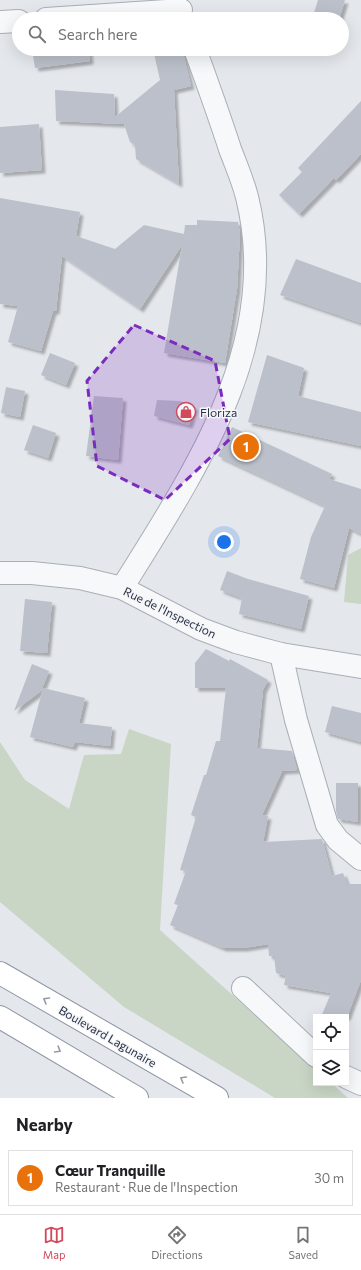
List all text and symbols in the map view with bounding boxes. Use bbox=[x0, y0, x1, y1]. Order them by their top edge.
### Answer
search box bbox=[12, 12, 349, 56]
icon: search bbox=[26, 23, 48, 45]
text: Search here bbox=[58, 25, 137, 43]
shop icon: Floriza bbox=[175, 401, 197, 423]
place label: Floriza bbox=[200, 405, 237, 419]
pin: 1 bbox=[233, 432, 259, 462]
your location bbox=[214, 532, 234, 552]
street label: Rue de l'Inspection bbox=[121, 583, 219, 641]
one-way arrow bbox=[43, 998, 50, 1005]
street label: Boulevard Lagunaire bbox=[57, 1002, 159, 1070]
map controls bbox=[313, 1014, 349, 1086]
button: locate bbox=[313, 1014, 349, 1050]
one-way arrow bbox=[54, 1046, 61, 1053]
button: layers bbox=[313, 1050, 349, 1086]
one-way arrow bbox=[180, 1076, 187, 1083]
text: Nearby bbox=[16, 1114, 73, 1135]
text: Cœur Tranquille bbox=[55, 1161, 165, 1179]
text: 1 bbox=[27, 1170, 33, 1186]
text: 30 m bbox=[314, 1170, 344, 1186]
text: Restaurant · Rue de l'Inspection bbox=[55, 1179, 238, 1195]
tab: Map bbox=[43, 1224, 66, 1261]
tab: Directions bbox=[151, 1224, 203, 1261]
tab: Saved bbox=[288, 1224, 318, 1261]

